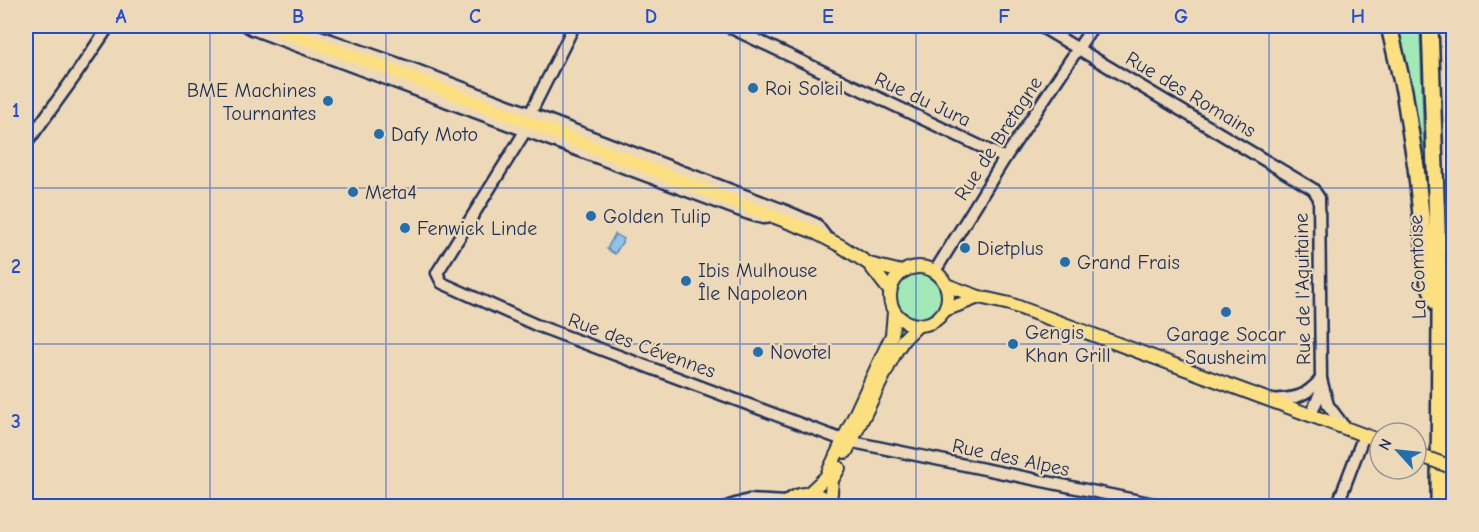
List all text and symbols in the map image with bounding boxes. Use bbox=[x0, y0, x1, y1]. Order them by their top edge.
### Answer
text: A bbox=[115, 5, 127, 28]
text: B bbox=[292, 5, 304, 28]
text: C bbox=[469, 5, 481, 28]
text: D bbox=[645, 5, 657, 28]
text: E bbox=[822, 5, 834, 28]
text: F bbox=[998, 5, 1010, 28]
text: G bbox=[1174, 5, 1188, 28]
text: H bbox=[1351, 5, 1365, 28]
street label: Rue des Romains bbox=[1122, 47, 1260, 142]
street label: Rue du Jura bbox=[871, 67, 975, 132]
street label: Rue de Bretagne bbox=[950, 72, 1047, 205]
place label: Roi Soleil bbox=[765, 77, 843, 100]
place label: BME Machines Tournantes bbox=[187, 79, 316, 125]
marker: Roi Soleil bbox=[746, 81, 760, 95]
marker: BME Machines Tournantes bbox=[321, 94, 335, 108]
text: 1 bbox=[12, 99, 20, 122]
place label: Dafy Moto bbox=[391, 123, 478, 146]
marker: Dafy Moto bbox=[372, 127, 386, 141]
place label: Meta4 bbox=[365, 181, 417, 204]
marker: Meta4 bbox=[346, 185, 360, 199]
place label: Golden Tulip bbox=[603, 205, 711, 228]
marker: Golden Tulip bbox=[584, 209, 598, 223]
street label: Rue de l'Aquitaine bbox=[1290, 213, 1315, 365]
street label: La Comtoise bbox=[1404, 214, 1431, 320]
place label: Fenwick Linde bbox=[417, 217, 537, 240]
marker: Fenwick Linde bbox=[398, 221, 412, 235]
place label: Dietplus bbox=[977, 237, 1043, 260]
marker: Dietplus bbox=[958, 241, 972, 255]
place label: Grand Frais bbox=[1077, 251, 1180, 274]
text: 2 bbox=[11, 255, 21, 278]
marker: Grand Frais bbox=[1058, 255, 1072, 269]
place label: Ibis Mulhouse Île Napoleon bbox=[698, 259, 817, 305]
marker: Ibis Mulhouse Île Napoleon bbox=[679, 274, 693, 288]
marker: Garage Socar Sausheim bbox=[1219, 305, 1233, 319]
street label: Rue des Cévennes bbox=[565, 308, 719, 383]
place label: Gengis Khan Grill bbox=[1025, 321, 1111, 367]
place label: Garage Socar Sausheim bbox=[1166, 323, 1286, 369]
marker: Gengis Khan Grill bbox=[1006, 337, 1020, 351]
place label: Novotel bbox=[770, 341, 831, 364]
marker: Novotel bbox=[751, 345, 765, 359]
text: 3 bbox=[11, 410, 21, 433]
north arrow bbox=[1368, 421, 1428, 481]
street label: Rue des Alpes bbox=[950, 434, 1072, 481]
text: N bbox=[1375, 436, 1396, 453]

